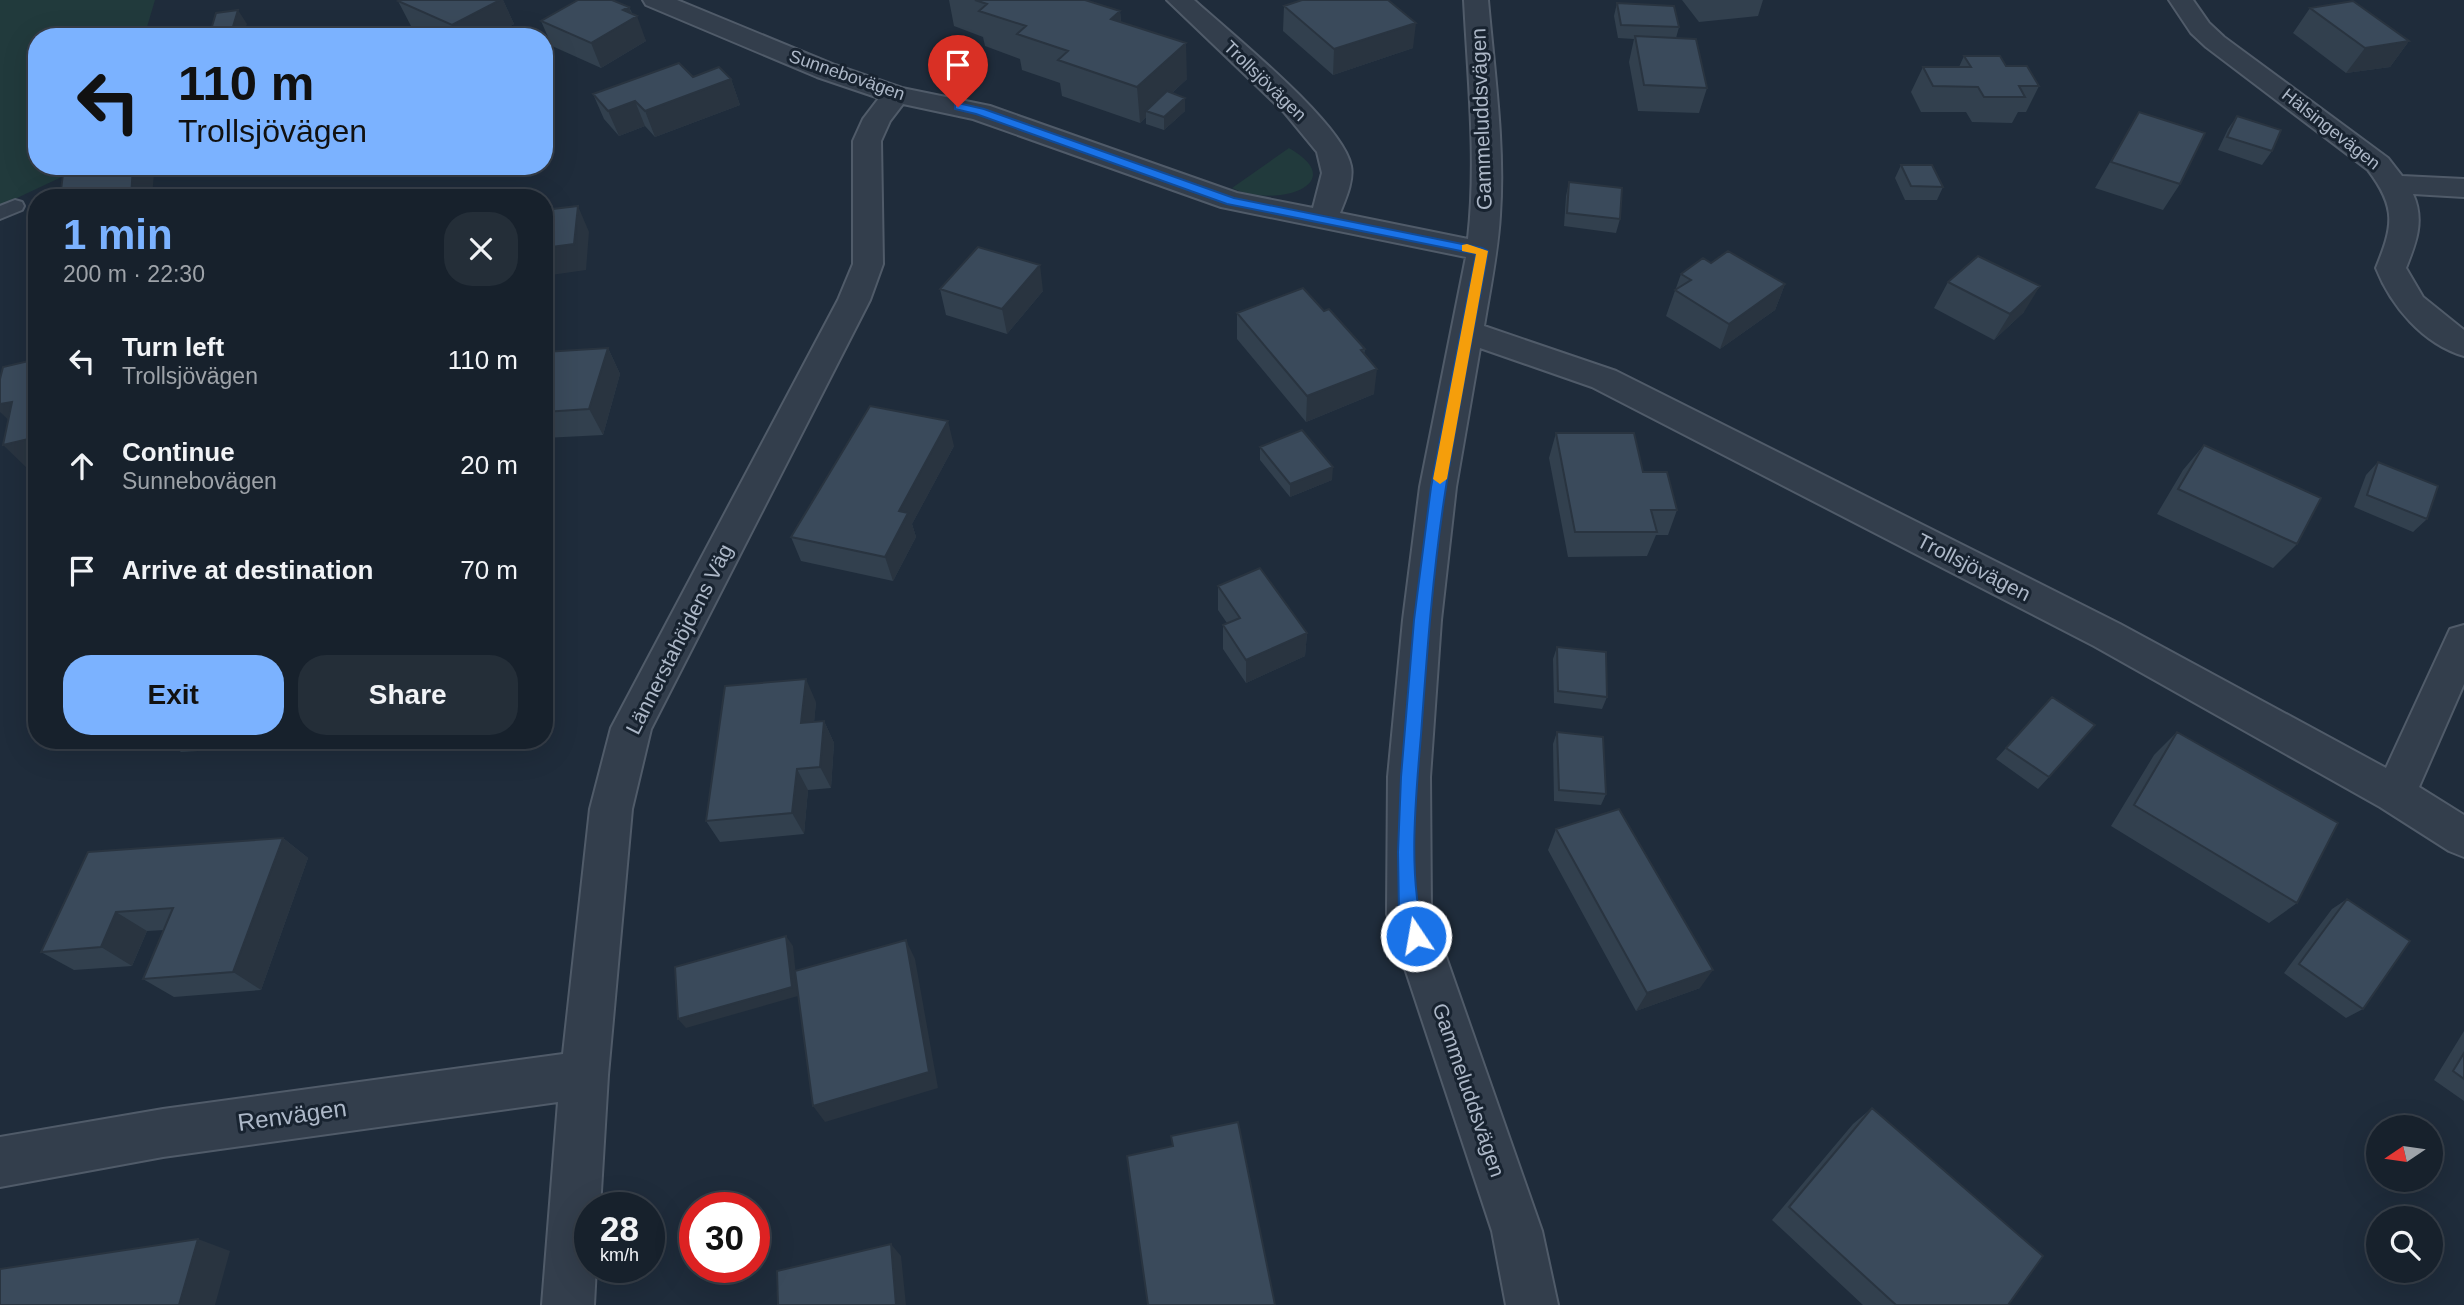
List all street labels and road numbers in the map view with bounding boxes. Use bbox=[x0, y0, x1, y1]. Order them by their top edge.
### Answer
street label: Gammeluddsvägen bbox=[1466, 28, 1496, 210]
street label: Trollsjövägen bbox=[1220, 37, 1310, 125]
street label: Sunnebovägen bbox=[786, 46, 908, 104]
street label: Hälsingevägen bbox=[2278, 84, 2384, 174]
street label: Trollsjövägen bbox=[1913, 529, 2035, 605]
street label: Lännerstahöjdens Väg bbox=[621, 540, 737, 738]
street label: Gammeluddsvägen bbox=[1428, 1000, 1510, 1180]
street label: Renvägen bbox=[236, 1094, 348, 1136]

